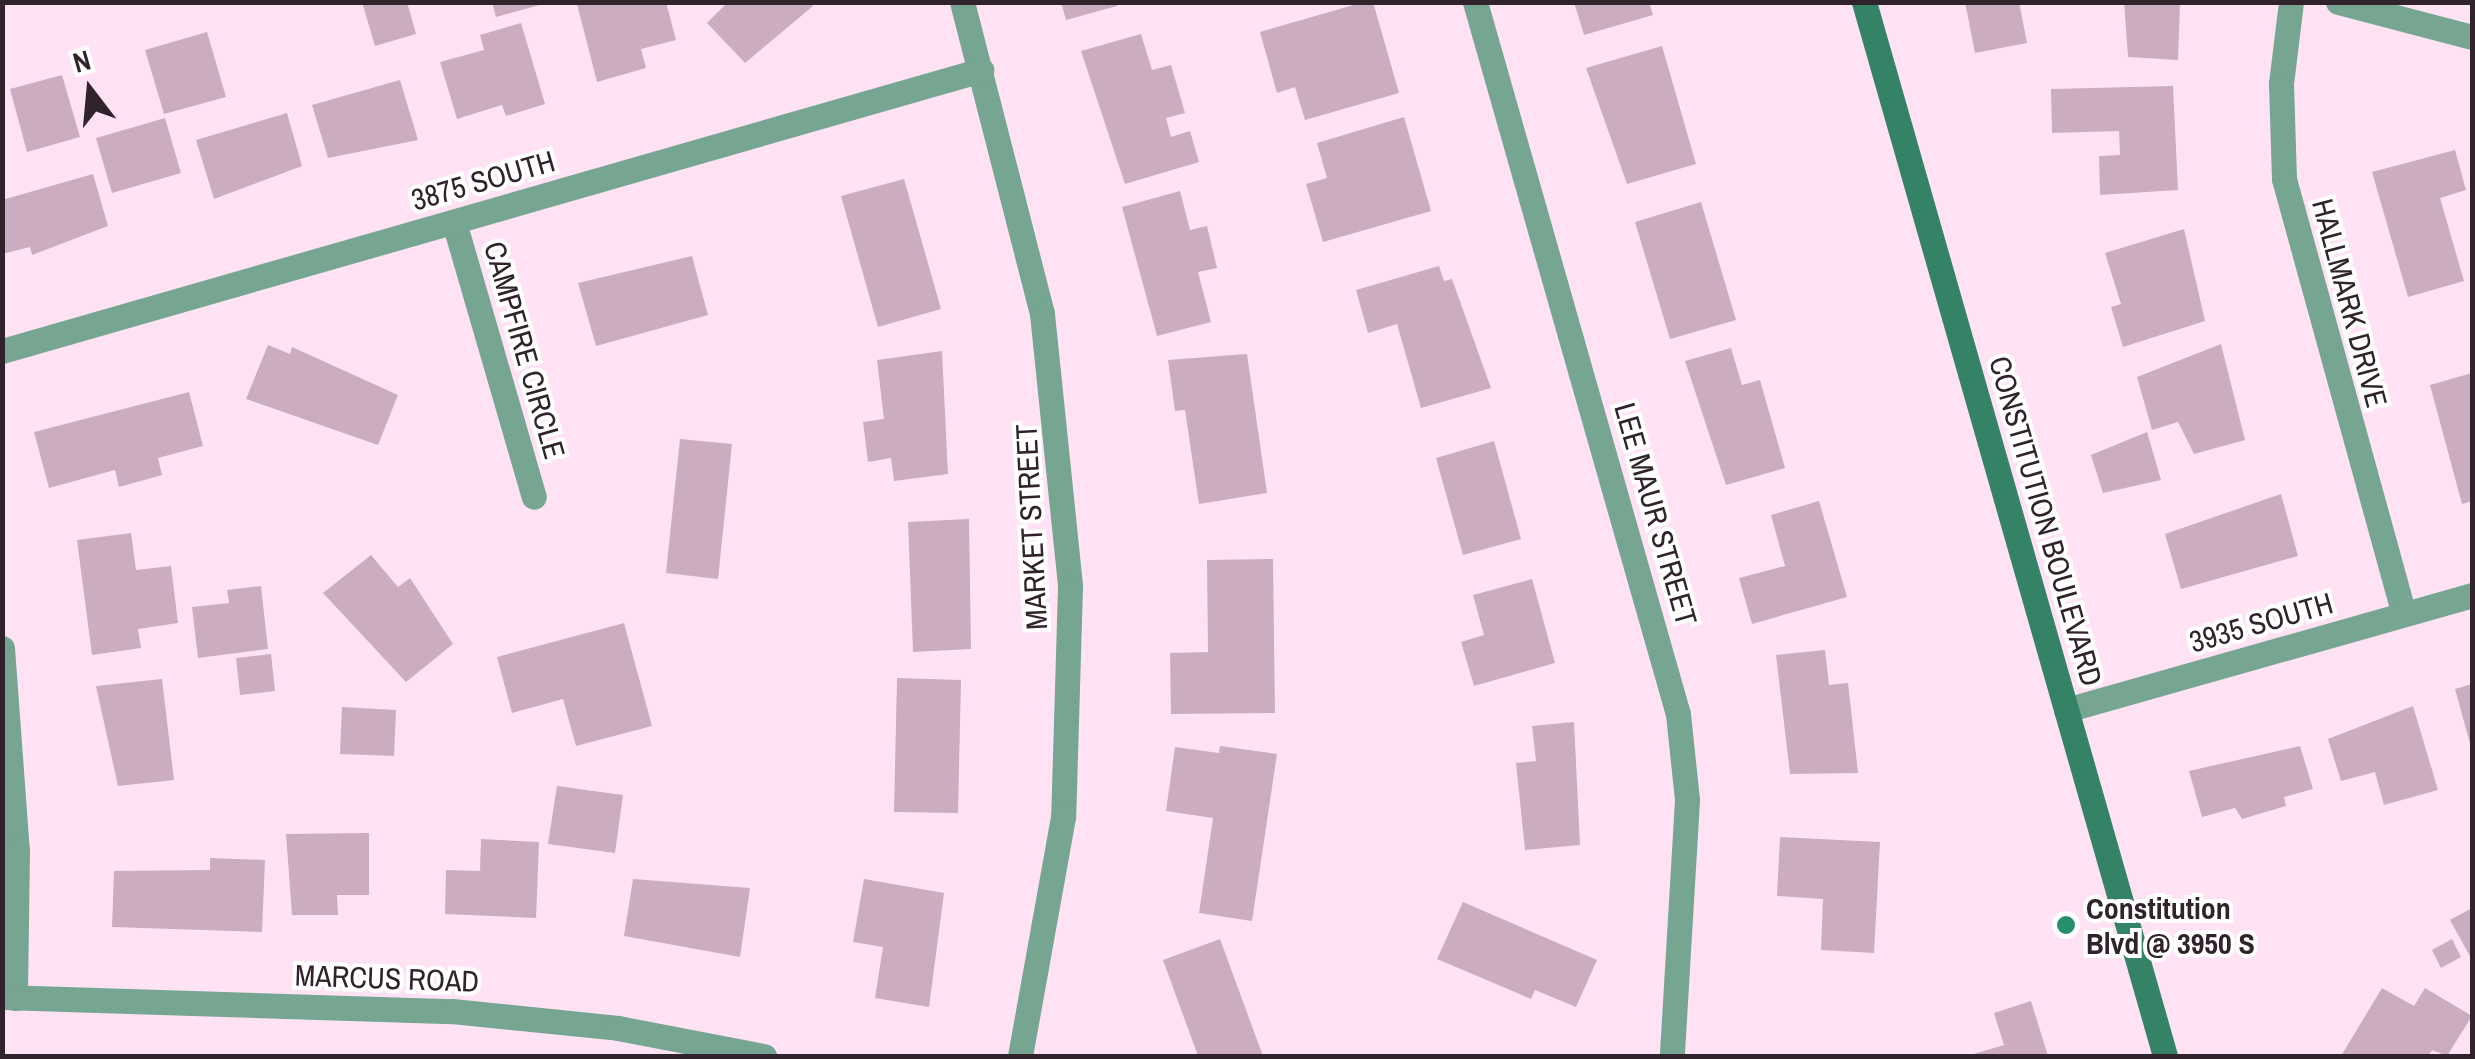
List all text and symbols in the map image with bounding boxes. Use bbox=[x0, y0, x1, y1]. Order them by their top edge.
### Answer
north arrow bbox=[40, 40, 140, 140]
text: N bbox=[69, 41, 95, 82]
street label: 3875 SOUTH bbox=[407, 142, 559, 218]
street label: HALLMARK DRIVE bbox=[2305, 195, 2395, 411]
street label: CAMPFIRE CIRCLE bbox=[477, 237, 573, 463]
street label: CONSTITUTION BOULEVARD bbox=[1982, 352, 2110, 690]
street label: LEE MAUR STREET bbox=[1607, 399, 1705, 629]
street label: MARKET STREET bbox=[1008, 423, 1054, 631]
street label: 3935 SOUTH bbox=[2185, 584, 2337, 660]
place label: Constitution Blvd @ 3950 S bbox=[2086, 890, 2255, 960]
marker: Constitution Blvd @ 3950 S bbox=[2055, 914, 2077, 936]
street label: MARCUS ROAD bbox=[294, 957, 480, 999]

